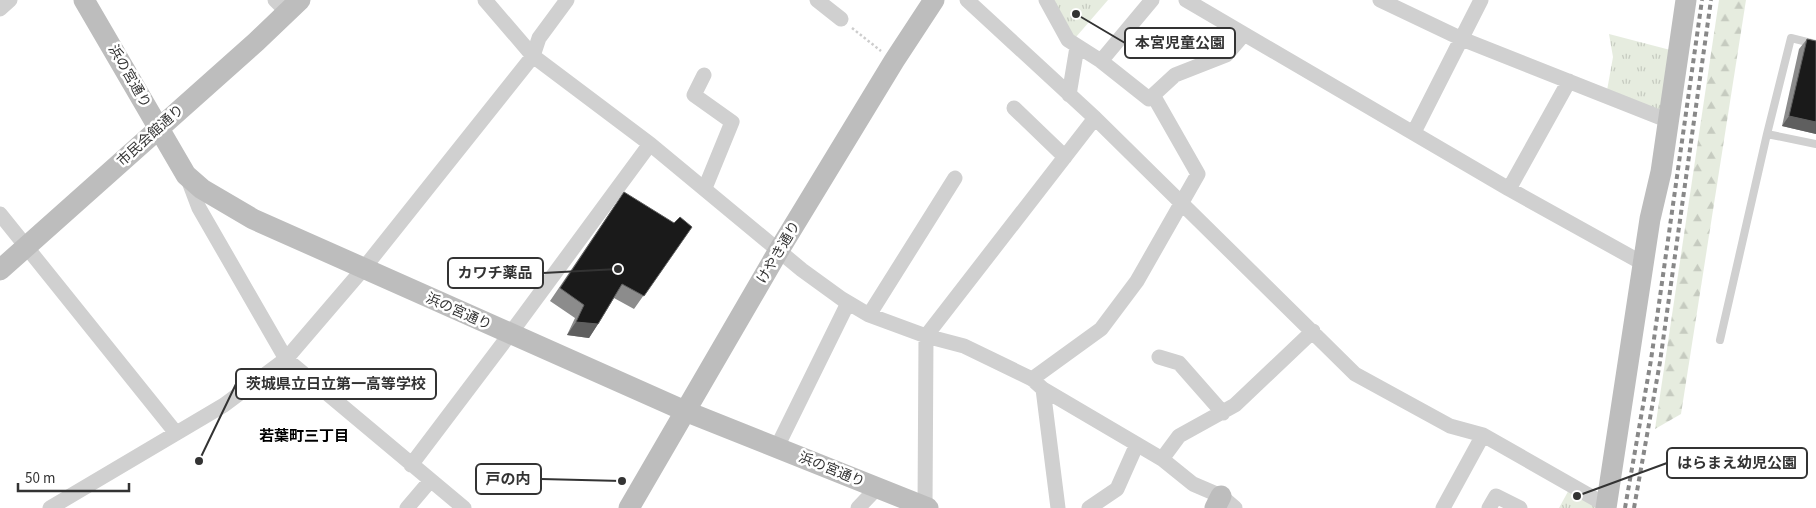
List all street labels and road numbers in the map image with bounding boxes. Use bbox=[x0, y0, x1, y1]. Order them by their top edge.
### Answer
street label: 浜の宮通り bbox=[103, 41, 155, 112]
street label: 市民会館通り bbox=[113, 100, 189, 171]
street label: けやき通り bbox=[752, 217, 805, 288]
street label: 浜の宮通り bbox=[423, 289, 495, 335]
street label: 浜の宮通り bbox=[795, 448, 868, 492]

